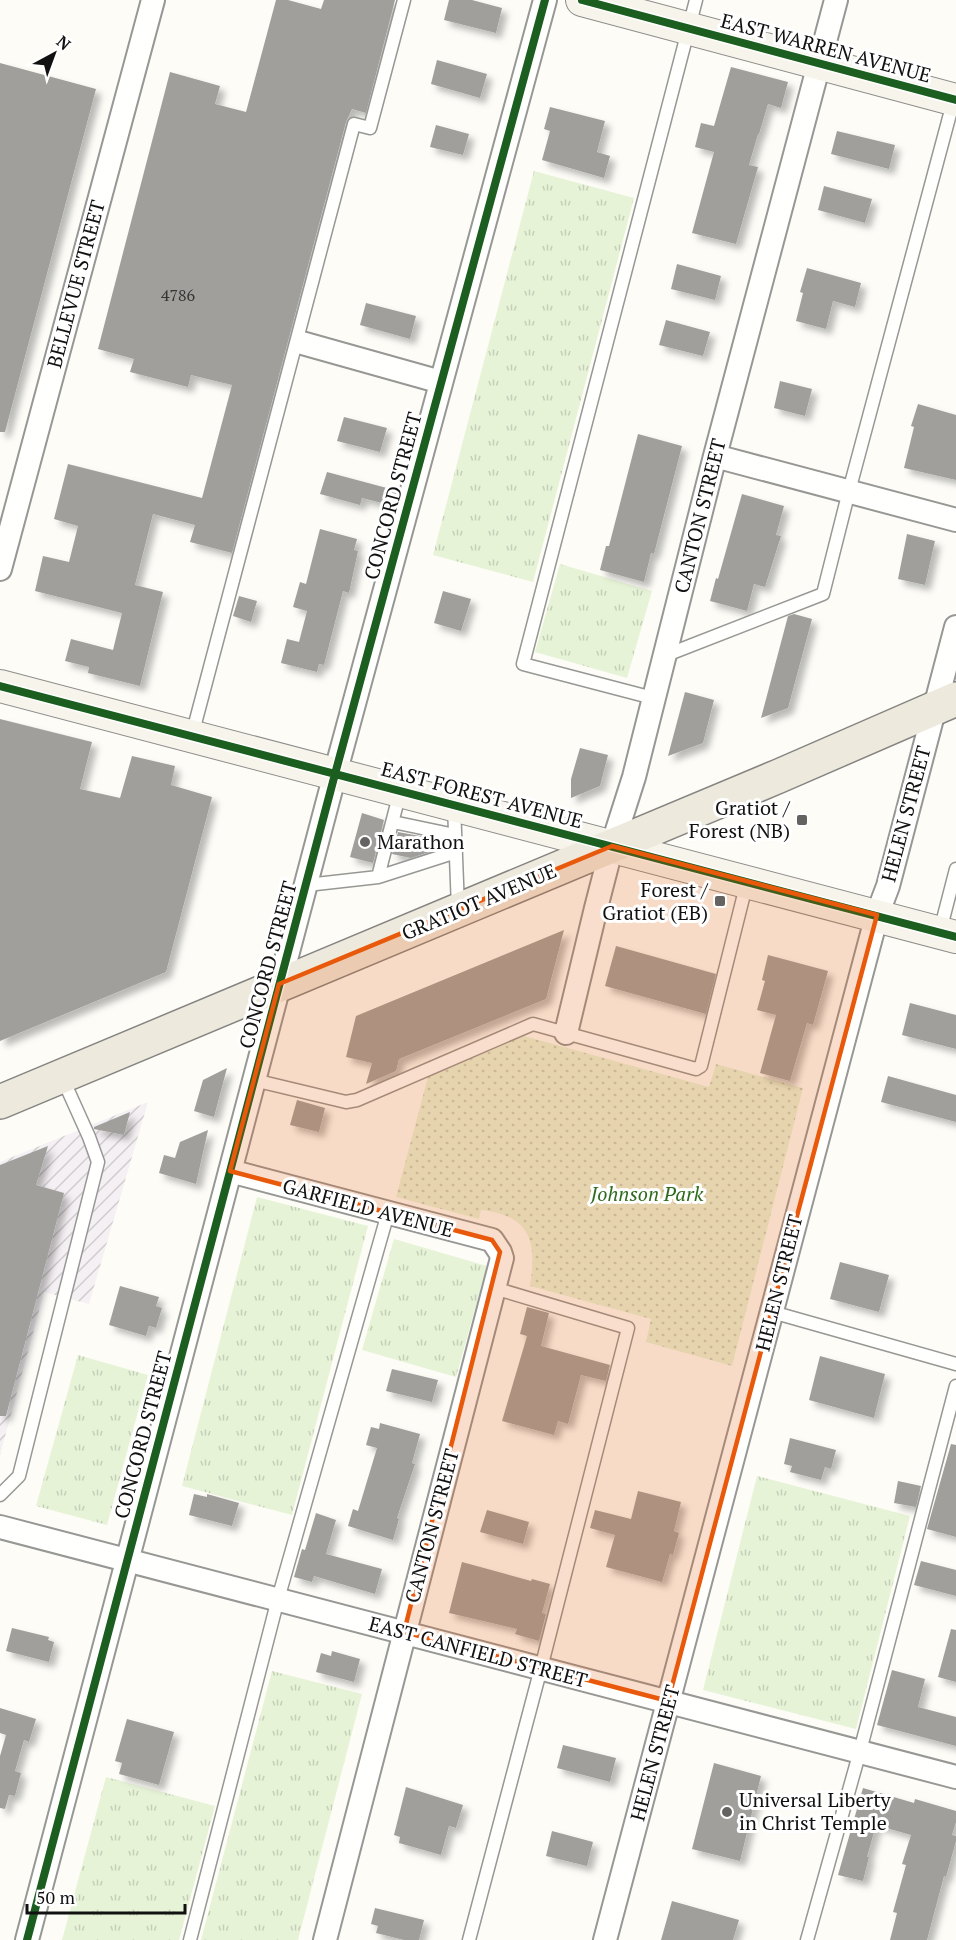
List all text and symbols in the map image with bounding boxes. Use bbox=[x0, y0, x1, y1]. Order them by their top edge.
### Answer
street label: EAST WARREN AVENUE bbox=[718, 6, 934, 89]
north arrow bbox=[24, 24, 84, 84]
text: N bbox=[52, 30, 76, 55]
street label: BELLEVUE STREET bbox=[40, 197, 111, 371]
house number: 4786 bbox=[161, 284, 196, 306]
street label: CONCORD STREET bbox=[357, 409, 428, 583]
street label: CANTON STREET bbox=[667, 436, 732, 596]
street label: HELEN STREET bbox=[874, 743, 937, 885]
street label: EAST FOREST AVENUE bbox=[378, 755, 586, 834]
place label: Gratiot / Forest (NB) bbox=[689, 794, 791, 844]
marker: Gratiot / Forest (NB) bbox=[795, 813, 809, 827]
place label: Marathon bbox=[377, 828, 464, 855]
marker: Marathon bbox=[358, 835, 372, 849]
street label: GRATIOT AVENUE bbox=[397, 857, 560, 946]
place label: Forest / Gratiot (EB) bbox=[602, 876, 709, 926]
street label: CONCORD STREET bbox=[232, 878, 303, 1052]
marker: Forest / Gratiot (EB) bbox=[713, 894, 727, 908]
street label: GARFIELD AVENUE bbox=[280, 1172, 457, 1243]
park label: Johnson Park bbox=[590, 1180, 704, 1207]
street label: HELEN STREET bbox=[749, 1212, 809, 1354]
street label: CONCORD STREET bbox=[107, 1348, 178, 1522]
street label: CANTON STREET bbox=[398, 1446, 465, 1606]
street label: EAST CANFIELD STREET bbox=[366, 1609, 590, 1694]
street label: HELEN STREET bbox=[623, 1682, 686, 1824]
place label: Universal Liberty in Christ Temple bbox=[739, 1786, 892, 1836]
marker: Universal Liberty in Christ Temple bbox=[720, 1805, 734, 1819]
scale bar bbox=[27, 1877, 184, 1915]
text: 50 m bbox=[36, 1885, 76, 1909]

